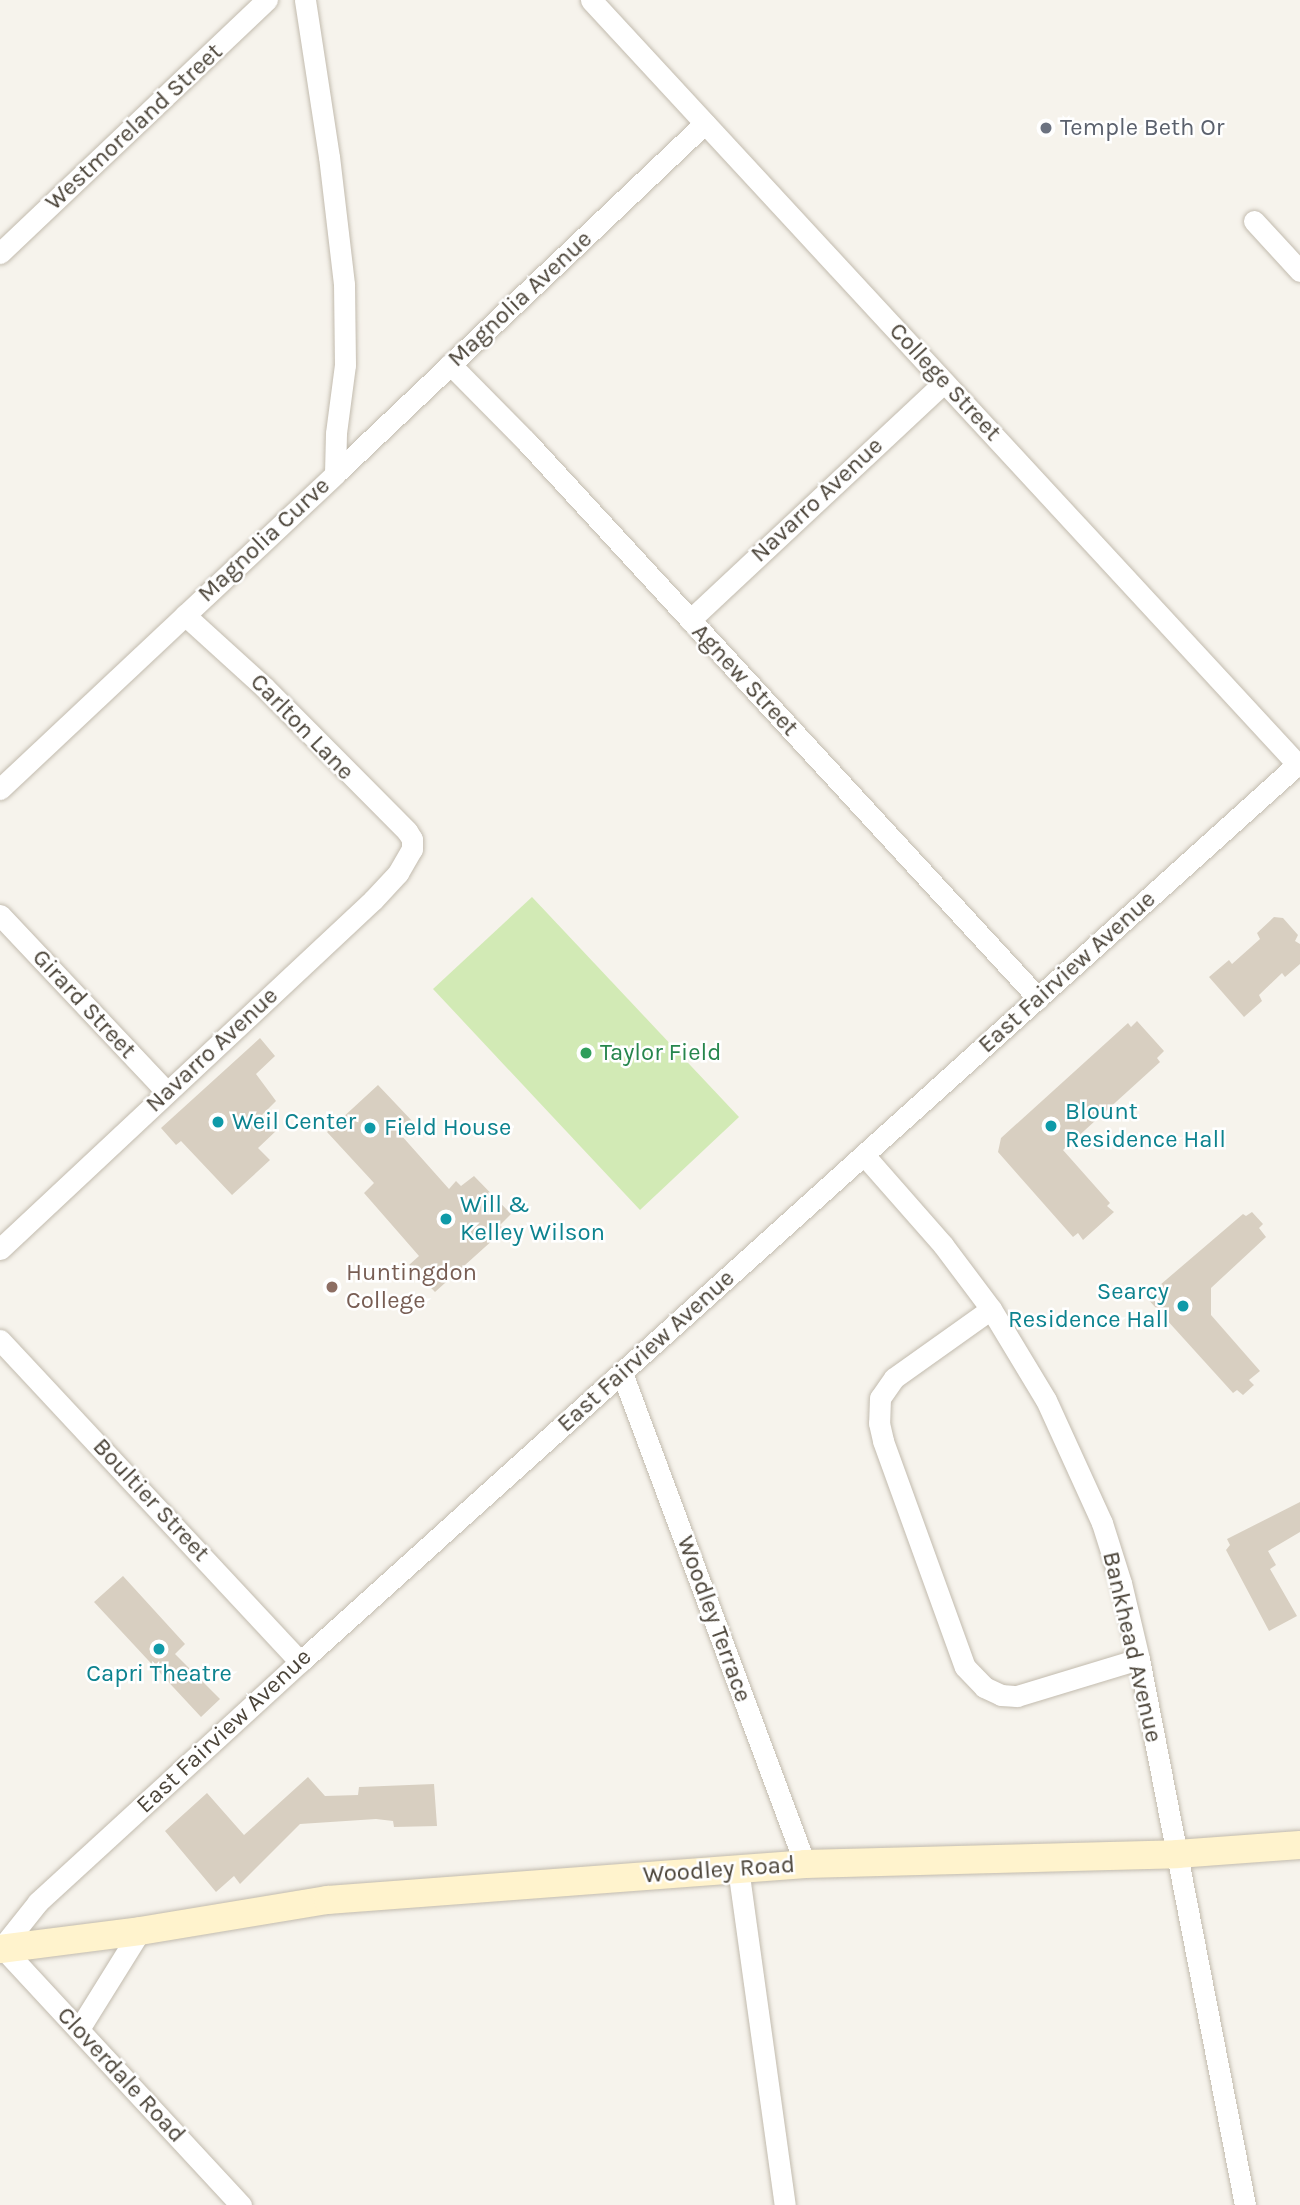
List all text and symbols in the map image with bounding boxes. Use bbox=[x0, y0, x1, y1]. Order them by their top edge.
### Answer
street label: Westmoreland Street bbox=[40, 38, 228, 216]
place label: Temple Beth Or bbox=[1060, 114, 1224, 142]
marker: Temple Beth Or bbox=[1038, 120, 1054, 136]
street label: Magnolia Avenue bbox=[442, 225, 598, 373]
street label: College Street bbox=[883, 317, 1007, 447]
street label: Navarro Avenue bbox=[745, 431, 889, 569]
street label: Magnolia Curve bbox=[192, 472, 336, 608]
street label: Agnew Street bbox=[686, 618, 804, 742]
street label: Carlton Lane bbox=[244, 668, 360, 786]
street label: East Fairview Avenue bbox=[972, 885, 1162, 1059]
street label: Girard Street bbox=[26, 943, 142, 1065]
street label: Navarro Avenue bbox=[140, 981, 284, 1119]
place label: Taylor Field bbox=[600, 1039, 722, 1067]
marker: Taylor Field bbox=[578, 1045, 594, 1061]
place label: Blount Residence Hall bbox=[1065, 1098, 1226, 1154]
place label: Weil Center bbox=[232, 1108, 356, 1136]
marker: Weil Center bbox=[210, 1114, 226, 1130]
place label: Field House bbox=[384, 1114, 511, 1142]
marker: Blount Residence Hall bbox=[1043, 1118, 1059, 1134]
marker: Field House bbox=[362, 1120, 378, 1136]
place label: Will & Kelley Wilson bbox=[460, 1191, 605, 1247]
marker: Will & Kelley Wilson bbox=[438, 1211, 454, 1227]
place label: Huntingdon College bbox=[346, 1259, 477, 1315]
street label: East Fairview Avenue bbox=[551, 1264, 741, 1438]
place label: Searcy Residence Hall bbox=[1008, 1278, 1169, 1334]
marker: Huntingdon College bbox=[324, 1279, 340, 1295]
marker: Searcy Residence Hall bbox=[1175, 1298, 1191, 1314]
street label: Boultier Street bbox=[87, 1432, 215, 1568]
street label: Woodley Terrace bbox=[671, 1532, 757, 1706]
street label: Bankhead Avenue bbox=[1096, 1549, 1168, 1745]
marker: Capri Theatre bbox=[151, 1641, 167, 1657]
street label: East Fairview Avenue bbox=[131, 1642, 317, 1820]
place label: Capri Theatre bbox=[86, 1660, 232, 1688]
street label: Woodley Road bbox=[642, 1850, 796, 1890]
street label: Cloverdale Road bbox=[51, 2001, 191, 2149]

